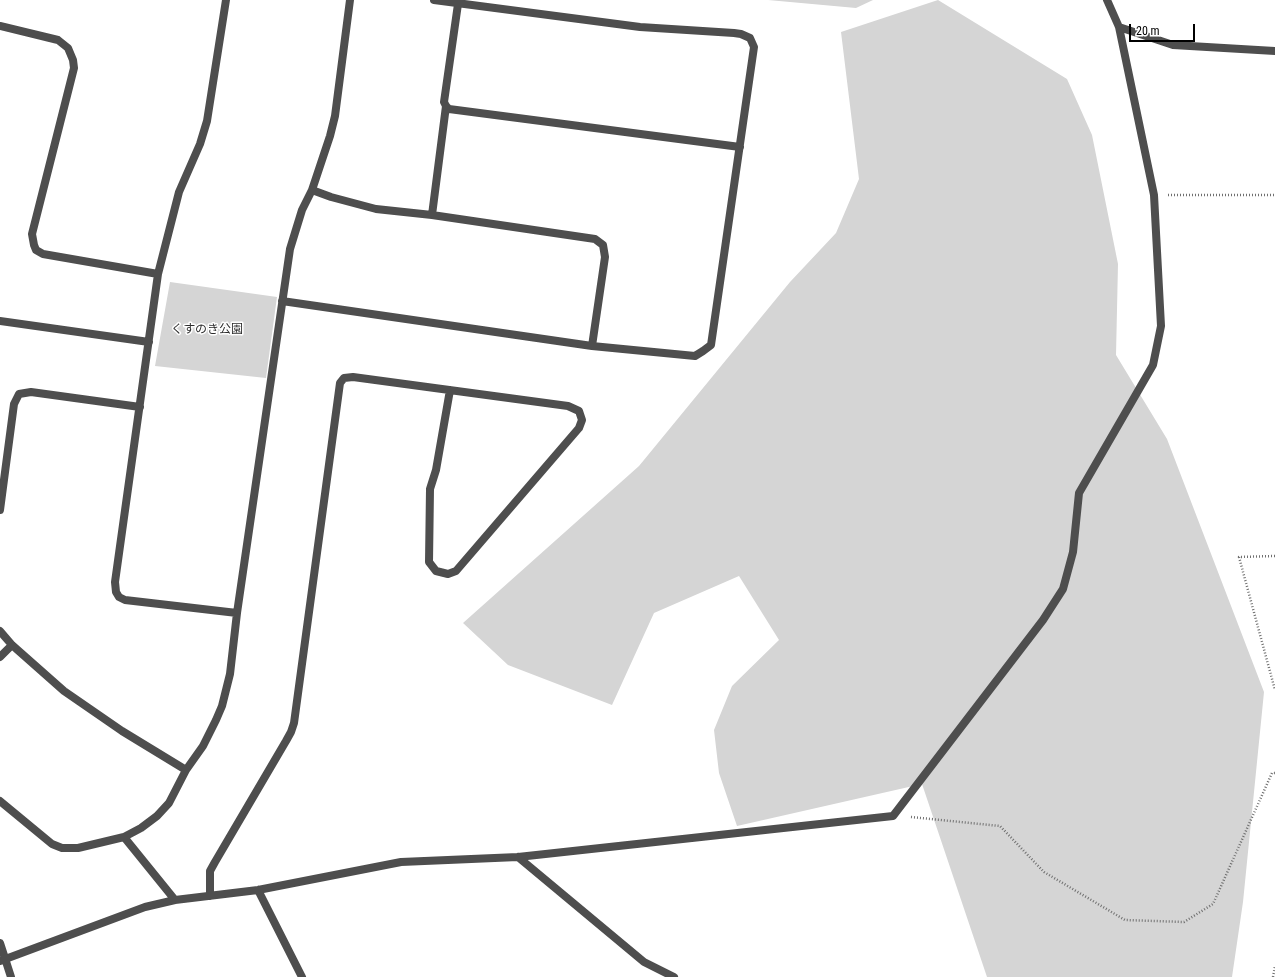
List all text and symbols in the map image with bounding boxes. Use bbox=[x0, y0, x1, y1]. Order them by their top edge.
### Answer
scale bar bbox=[1131, 16, 1197, 42]
text: 20 m bbox=[1136, 24, 1160, 38]
park label: くすのき公園 bbox=[171, 323, 243, 337]

